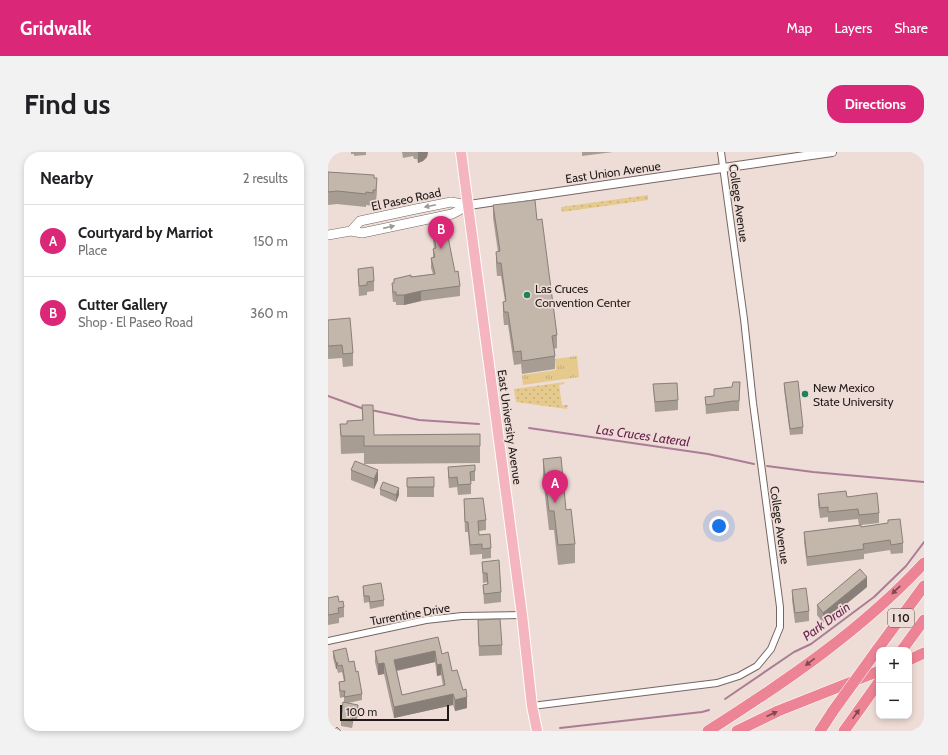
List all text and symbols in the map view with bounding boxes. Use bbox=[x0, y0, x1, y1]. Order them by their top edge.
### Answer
text: Gridwalk bbox=[20, 17, 92, 40]
text: Map bbox=[787, 19, 812, 37]
text: Layers bbox=[834, 19, 872, 37]
text: Share bbox=[894, 19, 928, 37]
button: Directions bbox=[827, 85, 924, 123]
text: Find us bbox=[24, 87, 110, 121]
street label: East Union Avenue bbox=[564, 158, 662, 186]
street label: College Avenue bbox=[726, 163, 752, 243]
text: Nearby bbox=[40, 168, 93, 188]
text: 2 results bbox=[243, 170, 288, 186]
street label: El Paseo Road bbox=[370, 184, 442, 214]
one-way arrow bbox=[424, 203, 436, 209]
pin: B bbox=[428, 216, 454, 249]
one-way arrow bbox=[383, 223, 395, 229]
text: Courtyard by Marriot bbox=[78, 224, 213, 242]
text: A bbox=[49, 233, 57, 249]
text: 150 m bbox=[253, 233, 288, 249]
text: Place bbox=[78, 242, 107, 258]
place label: Las Cruces Convention Center bbox=[535, 281, 631, 310]
marker: Las Cruces Convention Center bbox=[522, 290, 532, 300]
text: Cutter Gallery bbox=[78, 296, 168, 314]
text: B bbox=[49, 305, 57, 321]
text: 360 m bbox=[250, 305, 288, 321]
text: Shop · El Paseo Road bbox=[78, 314, 193, 330]
street label: East University Avenue bbox=[495, 369, 525, 485]
place label: New Mexico State University bbox=[813, 380, 893, 409]
marker: New Mexico State University bbox=[800, 389, 810, 399]
water label: Las Cruces Lateral bbox=[595, 421, 691, 449]
pin: A bbox=[542, 470, 568, 503]
street label: College Avenue bbox=[767, 485, 793, 565]
your location bbox=[709, 516, 729, 536]
one-way arrow bbox=[892, 585, 901, 594]
water label: Park Drain bbox=[799, 598, 853, 644]
street label: Turrentine Drive bbox=[369, 600, 451, 628]
road number: I 10 bbox=[888, 609, 914, 627]
map controls bbox=[876, 647, 912, 719]
button: + bbox=[876, 647, 912, 683]
one-way arrow bbox=[805, 658, 816, 667]
button: − bbox=[876, 683, 912, 719]
scale bar bbox=[340, 703, 449, 722]
text: 100 m bbox=[346, 705, 377, 719]
one-way arrow bbox=[852, 709, 860, 719]
one-way arrow bbox=[766, 711, 778, 717]

